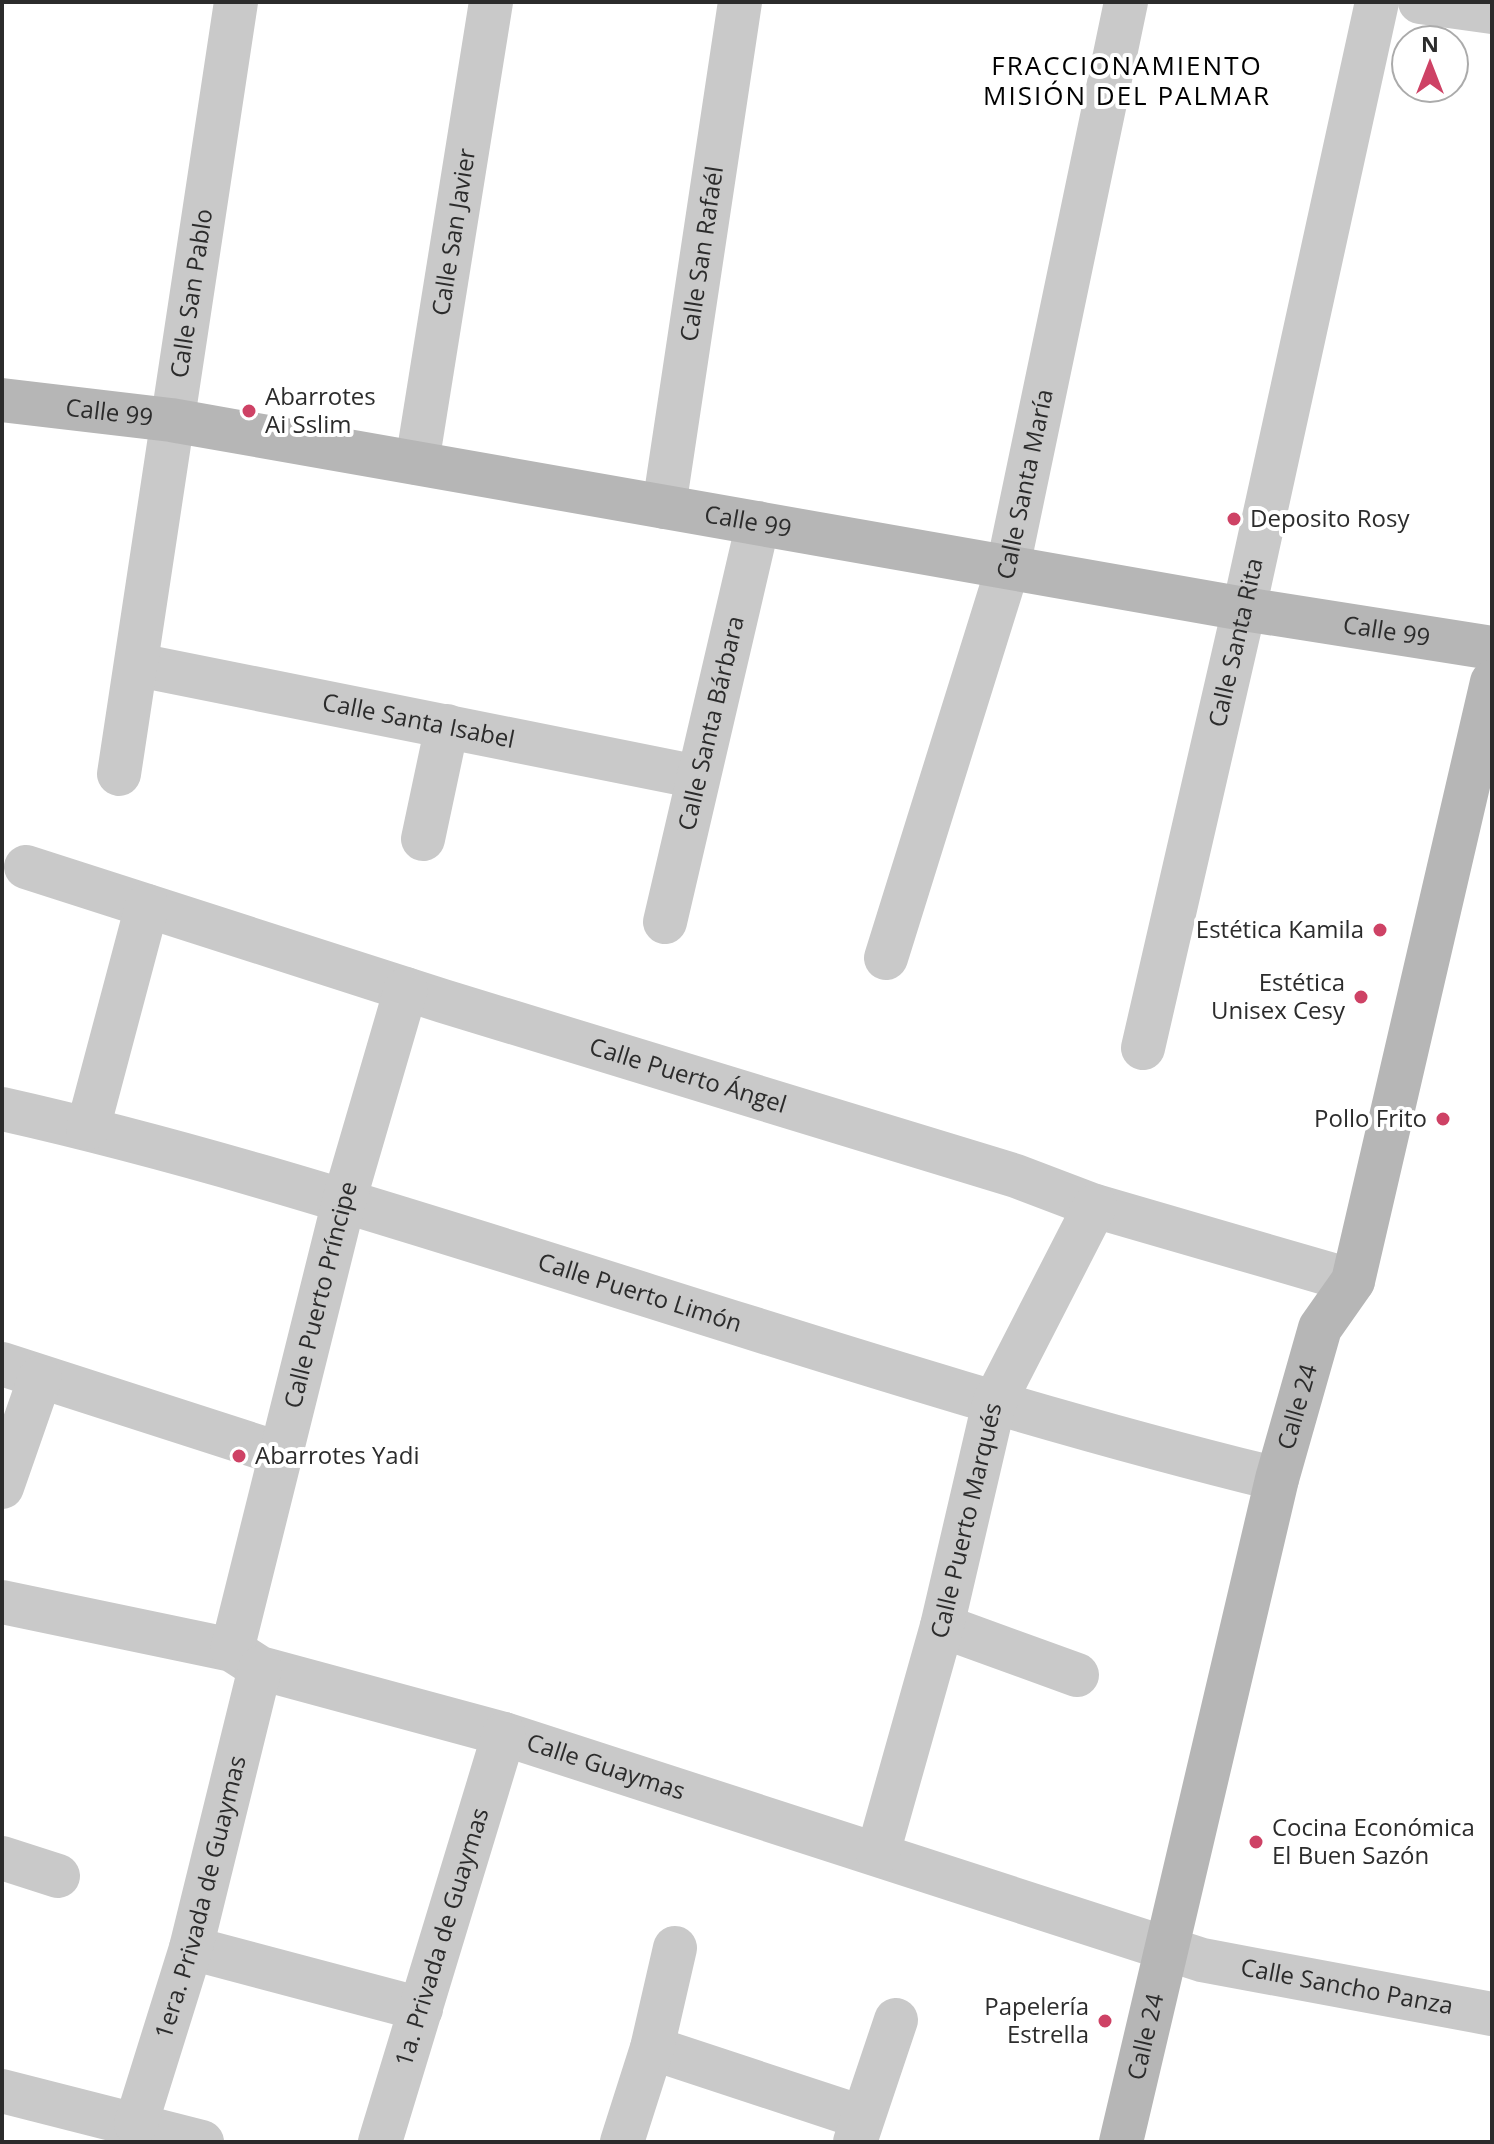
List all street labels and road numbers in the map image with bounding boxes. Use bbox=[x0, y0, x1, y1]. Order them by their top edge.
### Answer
street label: Calle San Javier bbox=[423, 146, 482, 318]
street label: Calle San Rafaél bbox=[671, 164, 730, 344]
street label: Calle San Pablo bbox=[161, 206, 219, 380]
street label: Calle Santa María bbox=[987, 386, 1060, 583]
street label: Calle 99 bbox=[64, 390, 155, 433]
street label: Calle 99 bbox=[702, 496, 794, 544]
street label: Calle Santa Rita bbox=[1199, 555, 1270, 730]
street label: Calle 99 bbox=[1341, 607, 1433, 653]
street label: Calle Santa Bárbara bbox=[669, 612, 751, 834]
street label: Calle Santa Isabel bbox=[320, 684, 518, 755]
street label: Calle Puerto Ángel bbox=[586, 1029, 791, 1120]
street label: Calle Puerto Príncipe bbox=[275, 1177, 364, 1411]
street label: Calle Puerto Limón bbox=[534, 1244, 746, 1339]
street label: Calle 24 bbox=[1268, 1360, 1324, 1453]
street label: Calle Puerto Marqués bbox=[921, 1399, 1009, 1642]
street label: Calle Guaymas bbox=[523, 1724, 690, 1807]
street label: 1era. Privada de Guaymas bbox=[146, 1752, 253, 2042]
street label: 1a. Privada de Guaymas bbox=[386, 1804, 496, 2070]
street label: Calle Sancho Panza bbox=[1238, 1950, 1456, 2021]
street label: Calle 24 bbox=[1118, 1990, 1170, 2083]

